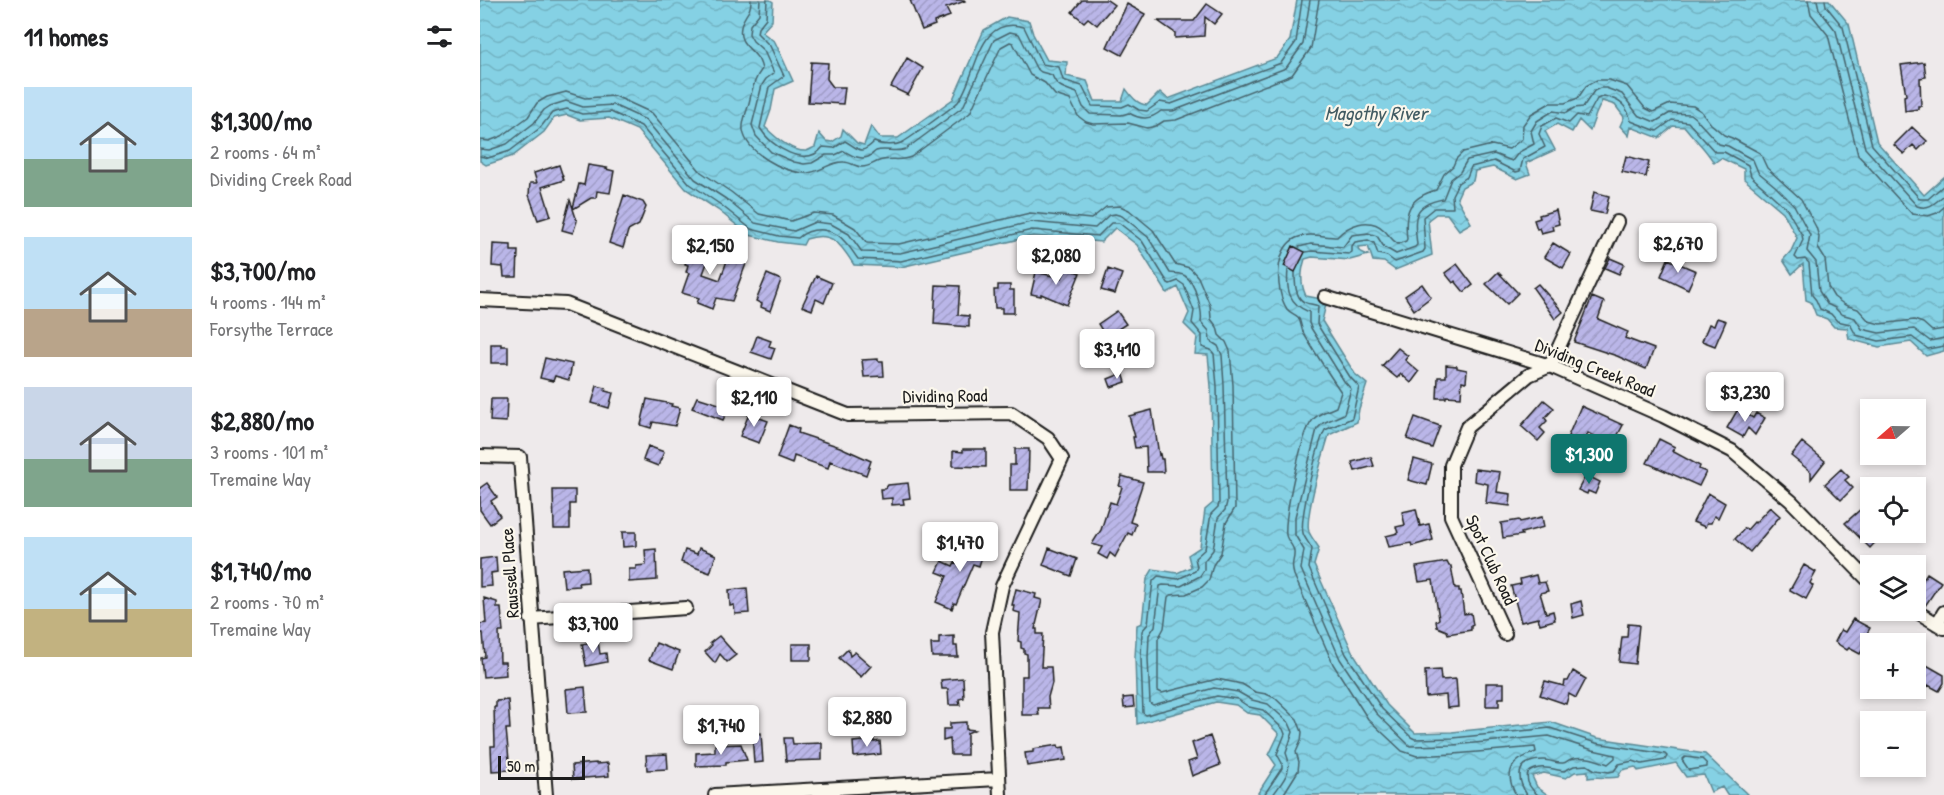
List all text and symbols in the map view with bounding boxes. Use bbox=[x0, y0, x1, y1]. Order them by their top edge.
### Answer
text: 11 homes bbox=[24, 19, 108, 54]
icon: filters bbox=[423, 20, 456, 53]
water label: Magothy River bbox=[1325, 99, 1429, 127]
text: $1,300/mo bbox=[210, 103, 312, 138]
icon: home bbox=[72, 111, 144, 183]
text: 2 rooms · 64 m² bbox=[210, 138, 321, 165]
text: Dividing Creek Road bbox=[210, 165, 352, 192]
pin: $2,670 bbox=[1629, 223, 1727, 274]
pin: $2,150 bbox=[661, 225, 759, 276]
text: $2,670 bbox=[1653, 229, 1703, 256]
text: $2,150 bbox=[686, 231, 734, 258]
pin: $2,080 bbox=[1007, 235, 1105, 286]
text: $2,080 bbox=[1031, 241, 1081, 268]
text: $3,700/mo bbox=[210, 253, 315, 288]
icon: home bbox=[72, 261, 144, 333]
text: 4 rooms · 144 m² bbox=[210, 288, 325, 315]
text: Forsythe Terrace bbox=[210, 315, 334, 342]
pin: $3,410 bbox=[1068, 329, 1166, 380]
street label: Dividing Creek Road bbox=[1531, 332, 1659, 403]
text: $3,410 bbox=[1094, 335, 1140, 362]
pin: $3,230 bbox=[1696, 372, 1794, 423]
pin: $2,110 bbox=[705, 377, 803, 428]
text: $3,230 bbox=[1720, 378, 1770, 405]
street label: Dividing Road bbox=[902, 382, 988, 409]
text: $2,110 bbox=[730, 383, 778, 410]
north arrow bbox=[1860, 399, 1926, 465]
map controls bbox=[1860, 399, 1926, 777]
text: $2,880/mo bbox=[210, 403, 314, 438]
icon: home bbox=[72, 411, 144, 483]
pin: $1,300 bbox=[1540, 434, 1638, 485]
text: 3 rooms · 101 m² bbox=[210, 438, 328, 465]
text: $1,300 bbox=[1565, 440, 1613, 467]
text: Tremaine Way bbox=[210, 465, 311, 492]
button: locate bbox=[1860, 477, 1926, 543]
street label: Spot Club Road bbox=[1460, 511, 1523, 609]
pin: $1,470 bbox=[911, 522, 1009, 573]
street label: Raussell Place bbox=[494, 527, 525, 619]
text: $1,470 bbox=[936, 528, 984, 555]
text: $1,740/mo bbox=[210, 553, 311, 588]
button: layers bbox=[1860, 555, 1926, 621]
icon: home bbox=[72, 561, 144, 633]
text: 2 rooms · 70 m² bbox=[210, 588, 324, 615]
pin: $3,700 bbox=[544, 603, 642, 654]
text: $3,700 bbox=[568, 609, 618, 636]
text: Tremaine Way bbox=[210, 615, 311, 642]
button: + bbox=[1860, 633, 1926, 699]
pin: $2,880 bbox=[818, 697, 916, 748]
text: $2,880 bbox=[842, 703, 892, 730]
pin: $1,740 bbox=[672, 705, 770, 756]
text: $1,740 bbox=[697, 711, 745, 738]
button: − bbox=[1860, 711, 1926, 777]
scale bar bbox=[498, 753, 585, 780]
text: 50 m bbox=[507, 755, 536, 777]

